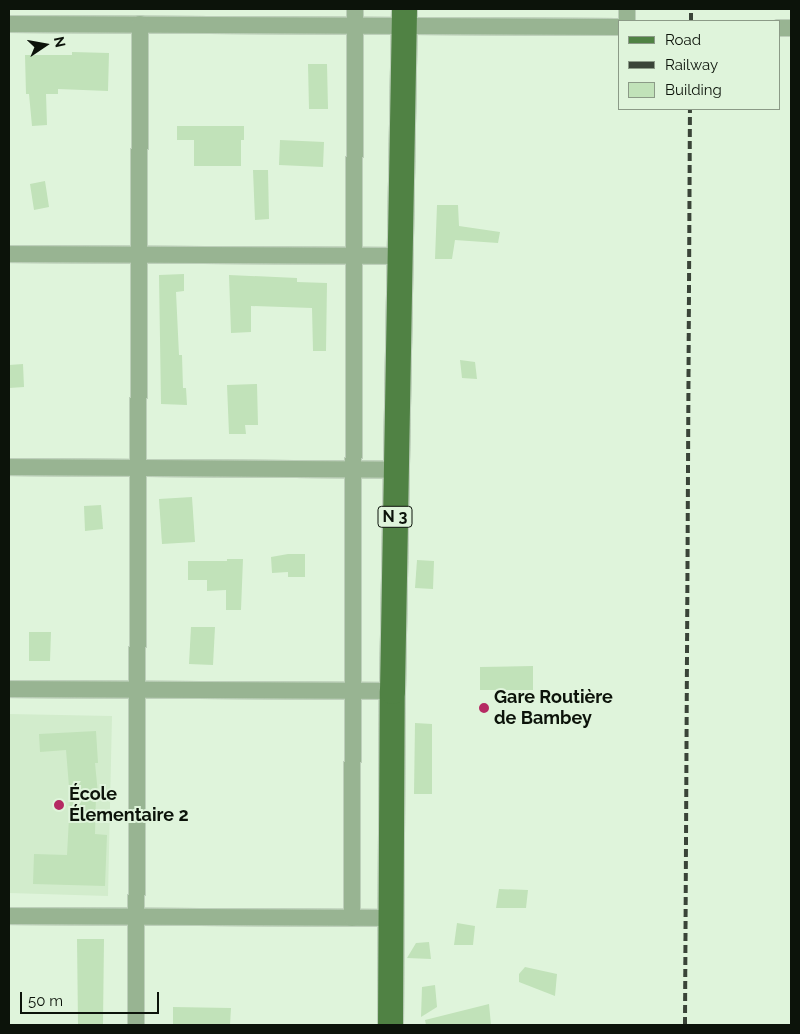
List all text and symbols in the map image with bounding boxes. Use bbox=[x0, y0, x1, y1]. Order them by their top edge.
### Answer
north arrow bbox=[20, 20, 70, 70]
legend bbox=[618, 20, 780, 110]
text: Road bbox=[665, 31, 701, 49]
text: N bbox=[51, 35, 69, 49]
text: Railway bbox=[665, 56, 718, 74]
text: Building bbox=[665, 81, 722, 99]
road number: N 3 bbox=[378, 504, 412, 530]
place label: Gare Routière de Bambey bbox=[494, 687, 613, 730]
marker: Gare Routière de Bambey bbox=[478, 702, 490, 714]
place label: École Élementaire 2 bbox=[69, 784, 189, 826]
marker: École Élementaire 2 bbox=[53, 799, 65, 811]
scale bar bbox=[22, 982, 161, 1014]
text: 50 m bbox=[28, 992, 63, 1010]

